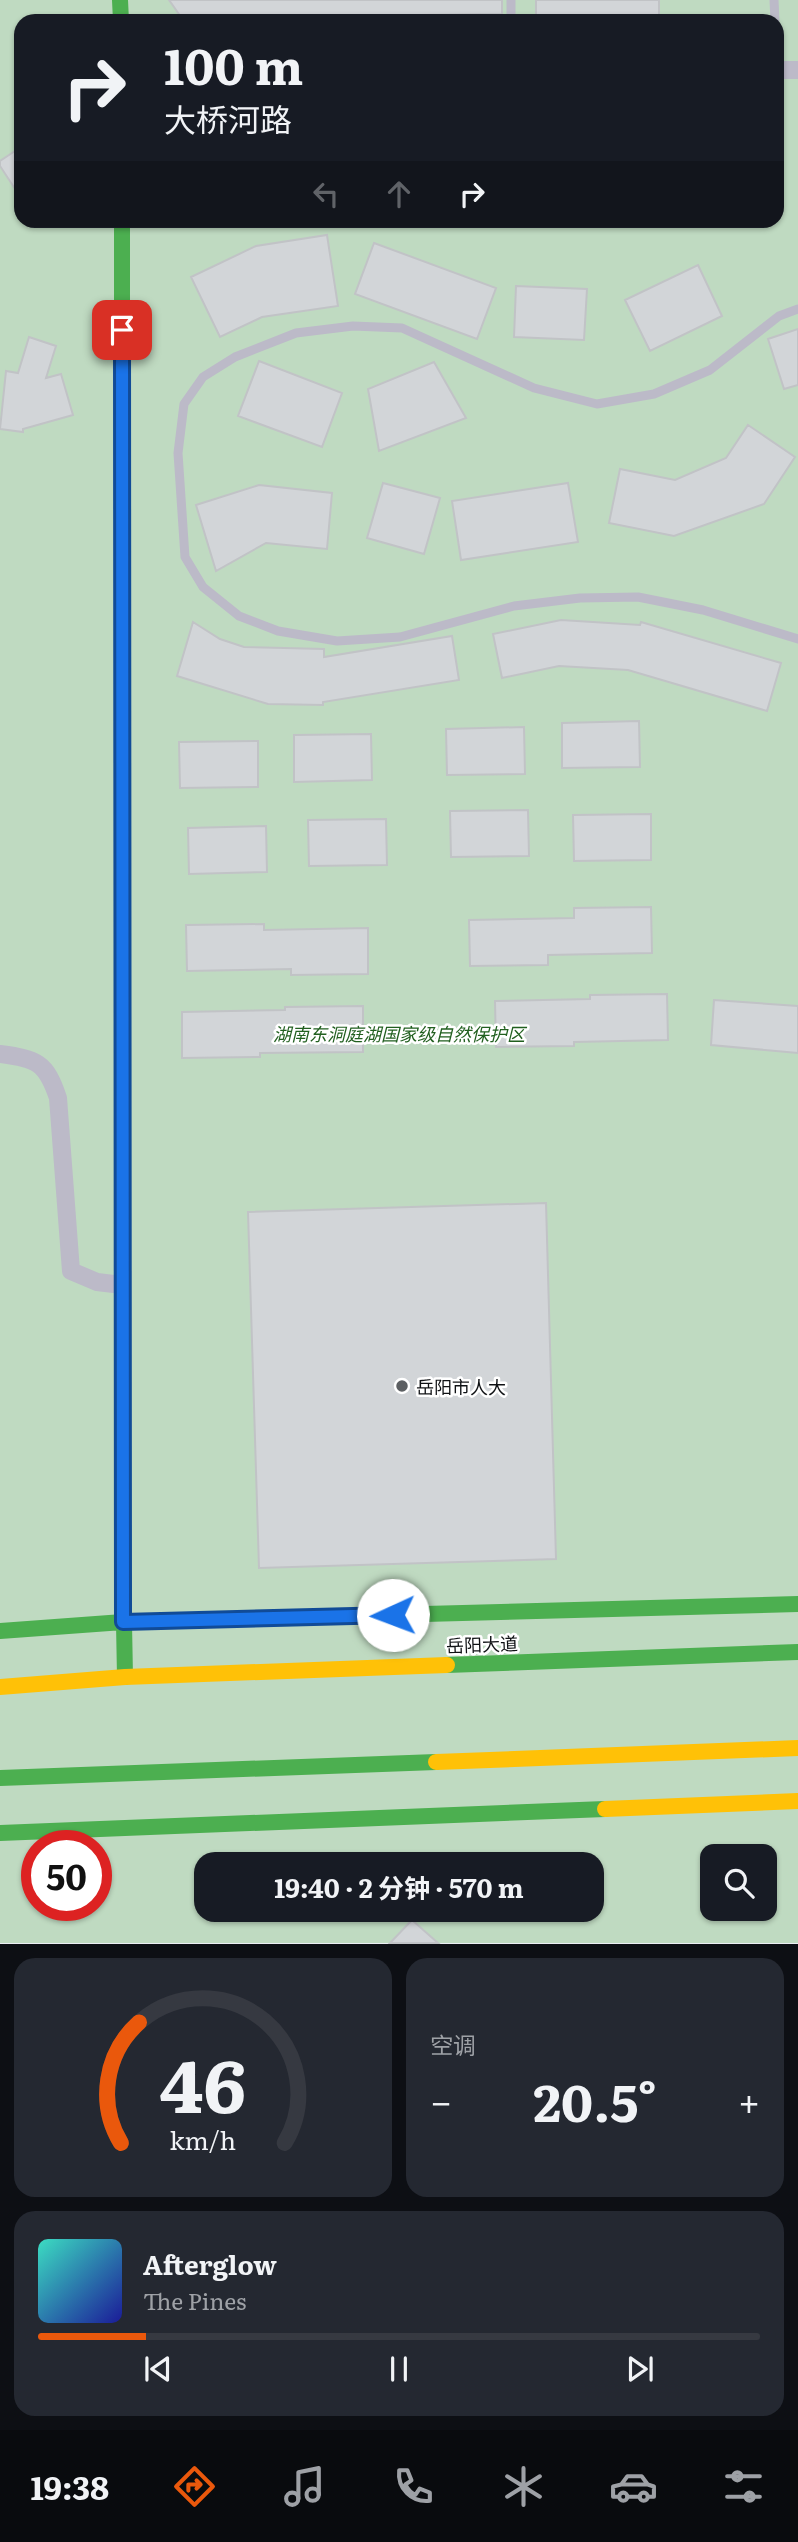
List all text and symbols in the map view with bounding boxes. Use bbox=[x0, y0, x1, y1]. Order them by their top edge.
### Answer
text: 100 m bbox=[164, 27, 303, 100]
icon: right bbox=[49, 42, 140, 133]
text: 大桥河路 bbox=[164, 94, 292, 142]
icon: left bbox=[307, 175, 345, 213]
icon: ahead bbox=[380, 175, 418, 213]
icon: right bbox=[453, 175, 491, 213]
pin bbox=[92, 300, 152, 360]
icon: arrive bbox=[103, 311, 141, 349]
park label: 湖南东洞庭湖国家级自然保护区 bbox=[273, 1020, 528, 1047]
place label: 岳阳市人大 bbox=[416, 1373, 506, 1400]
marker: 岳阳市人大 bbox=[394, 1378, 410, 1394]
position arrow bbox=[356, 1578, 430, 1652]
street label: 岳阳大道 bbox=[446, 1629, 518, 1659]
speed limit sign: 50 bbox=[21, 1830, 112, 1921]
map controls bbox=[700, 1844, 777, 1921]
button: search bbox=[700, 1844, 777, 1921]
text: 19:40 · 2 分钟 · 570 m bbox=[274, 1867, 524, 1906]
text: 空调 bbox=[430, 2027, 476, 2061]
text: 46 bbox=[160, 2028, 246, 2136]
text: 20.5° bbox=[533, 2061, 657, 2138]
text: − bbox=[430, 2071, 452, 2128]
text: + bbox=[738, 2071, 760, 2128]
text: km/h bbox=[170, 2121, 236, 2158]
text: Afterglow bbox=[143, 2244, 277, 2283]
text: The Pines bbox=[143, 2283, 246, 2317]
icon: previous bbox=[139, 2350, 177, 2388]
icon: pause bbox=[380, 2350, 418, 2388]
icon: next bbox=[621, 2350, 659, 2388]
text: 19:38 bbox=[30, 2462, 109, 2510]
icon: directions bbox=[170, 2462, 219, 2511]
icon: music bbox=[280, 2462, 329, 2511]
icon: phone bbox=[389, 2462, 438, 2511]
icon: climate bbox=[499, 2462, 548, 2511]
icon: car bbox=[609, 2462, 658, 2511]
icon: filters bbox=[719, 2462, 768, 2511]

